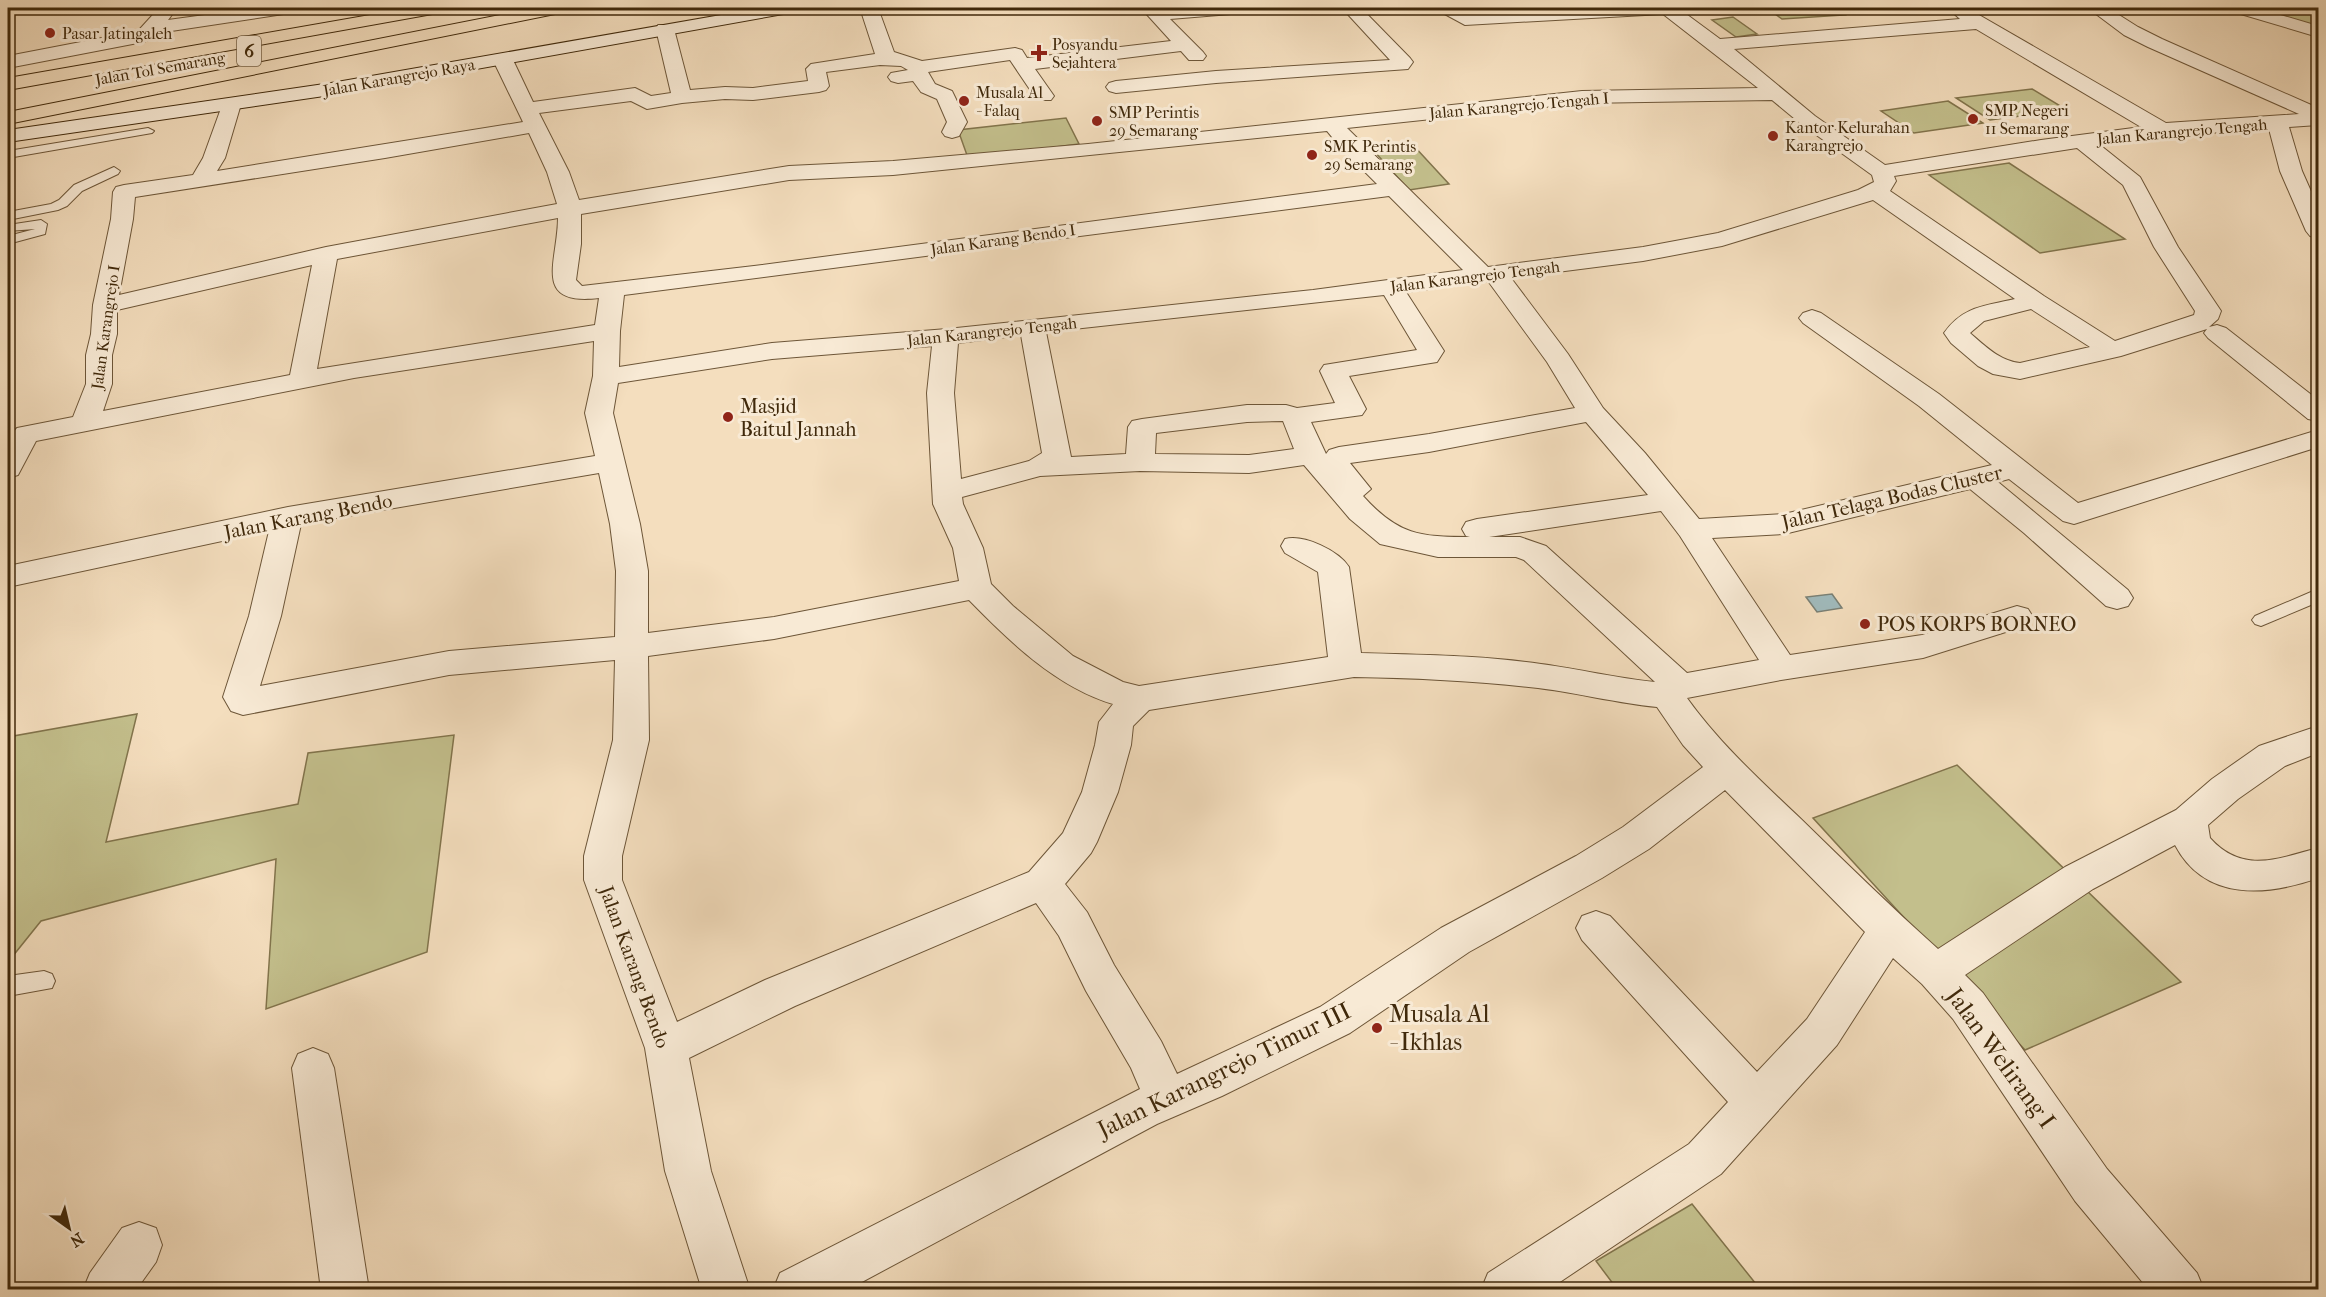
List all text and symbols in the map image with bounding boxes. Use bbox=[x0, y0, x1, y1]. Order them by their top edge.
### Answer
place label: Pasar Jatingaleh bbox=[62, 24, 172, 43]
marker: Pasar Jatingaleh bbox=[43, 26, 57, 40]
place label: Posyandu Sejahtera bbox=[1052, 35, 1118, 72]
road number: 6 bbox=[237, 36, 261, 66]
marker: Posyandu Sejahtera bbox=[1030, 44, 1048, 62]
street label: Jalan Tol Semarang bbox=[92, 48, 227, 90]
street label: Jalan Karangrejo Raya bbox=[320, 55, 477, 101]
place label: Musala Al - Falaq bbox=[976, 83, 1043, 120]
street label: Jalan Karangrejo Tengah I bbox=[1426, 88, 1610, 123]
marker: Musala Al - Falaq bbox=[957, 94, 971, 108]
place label: SMP Negeri 11 Semarang bbox=[1985, 101, 2069, 138]
place label: SMP Perintis 29 Semarang bbox=[1109, 103, 1199, 140]
marker: SMP Negeri 11 Semarang bbox=[1966, 112, 1980, 126]
marker: SMP Perintis 29 Semarang bbox=[1090, 114, 1104, 128]
street label: Jalan Karangrejo Tengah bbox=[2094, 115, 2268, 149]
place label: Kantor Kelurahan Karangrejo bbox=[1785, 118, 1911, 155]
marker: Kantor Kelurahan Karangrejo bbox=[1766, 129, 1780, 143]
place label: SMK Perintis 29 Semarang bbox=[1324, 137, 1416, 174]
marker: SMK Perintis 29 Semarang bbox=[1305, 148, 1319, 162]
street label: Jalan Karang Bendo I bbox=[927, 220, 1077, 259]
street label: Jalan Karangrejo Tengah bbox=[1387, 257, 1561, 297]
street label: Jalan Karangrejo I bbox=[87, 264, 124, 392]
street label: Jalan Karangrejo Tengah bbox=[904, 313, 1078, 350]
place label: Masjid Baitul Jannah bbox=[740, 395, 857, 441]
marker: Masjid Baitul Jannah bbox=[721, 410, 735, 424]
street label: Jalan Telaga Bodas Cluster bbox=[1778, 461, 2005, 535]
street label: Jalan Karang Bendo bbox=[220, 489, 394, 544]
place label: POS KORPS BORNEO bbox=[1877, 613, 2076, 636]
marker: POS KORPS BORNEO bbox=[1858, 617, 1872, 631]
street label: Jalan Karang Bendo bbox=[594, 881, 675, 1051]
street label: Jalan Welirang I bbox=[1940, 981, 2061, 1134]
street label: Jalan Karangrejo Timur III bbox=[1091, 996, 1355, 1144]
place label: Musala Al - Ikhlas bbox=[1389, 1000, 1490, 1056]
marker: Musala Al - Ikhlas bbox=[1370, 1021, 1384, 1035]
north arrow bbox=[39, 1198, 99, 1258]
text: N bbox=[66, 1229, 87, 1252]

